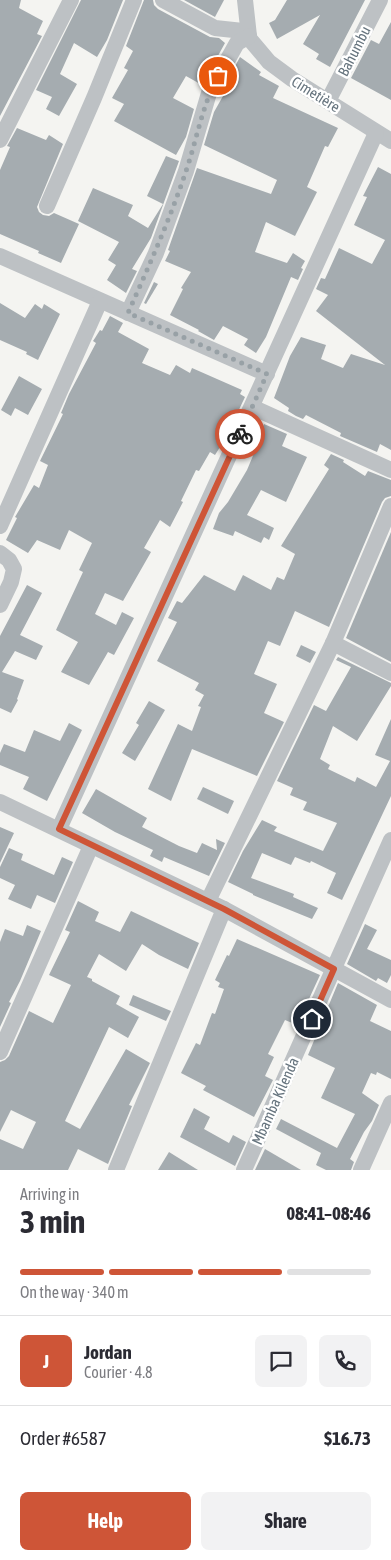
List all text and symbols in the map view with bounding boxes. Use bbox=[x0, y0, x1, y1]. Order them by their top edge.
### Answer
street label: Bahumbu bbox=[334, 23, 374, 79]
pin bbox=[197, 55, 239, 97]
icon: bag bbox=[204, 62, 232, 90]
street label: Cimetière bbox=[289, 73, 343, 116]
courier bbox=[215, 409, 265, 459]
icon: bike bbox=[226, 420, 254, 448]
pin bbox=[291, 998, 333, 1040]
icon: home bbox=[298, 1005, 326, 1033]
street label: Mbamba Kilenda bbox=[248, 1055, 302, 1147]
text: Arriving in bbox=[20, 1185, 80, 1203]
text: 08:41–08:46 bbox=[286, 1202, 371, 1224]
text: 3 min bbox=[20, 1203, 85, 1240]
text: On the way · 340 m bbox=[20, 1283, 129, 1301]
button: chat bbox=[255, 1335, 307, 1387]
button: phone bbox=[319, 1335, 371, 1387]
text: Jordan bbox=[84, 1341, 132, 1363]
text: J bbox=[43, 1350, 49, 1372]
text: Courier · 4.8 bbox=[84, 1363, 153, 1381]
text: Order #6587 bbox=[20, 1427, 107, 1449]
text: $16.73 bbox=[324, 1427, 371, 1449]
button: Help bbox=[20, 1492, 191, 1550]
button: Share bbox=[201, 1492, 371, 1550]

